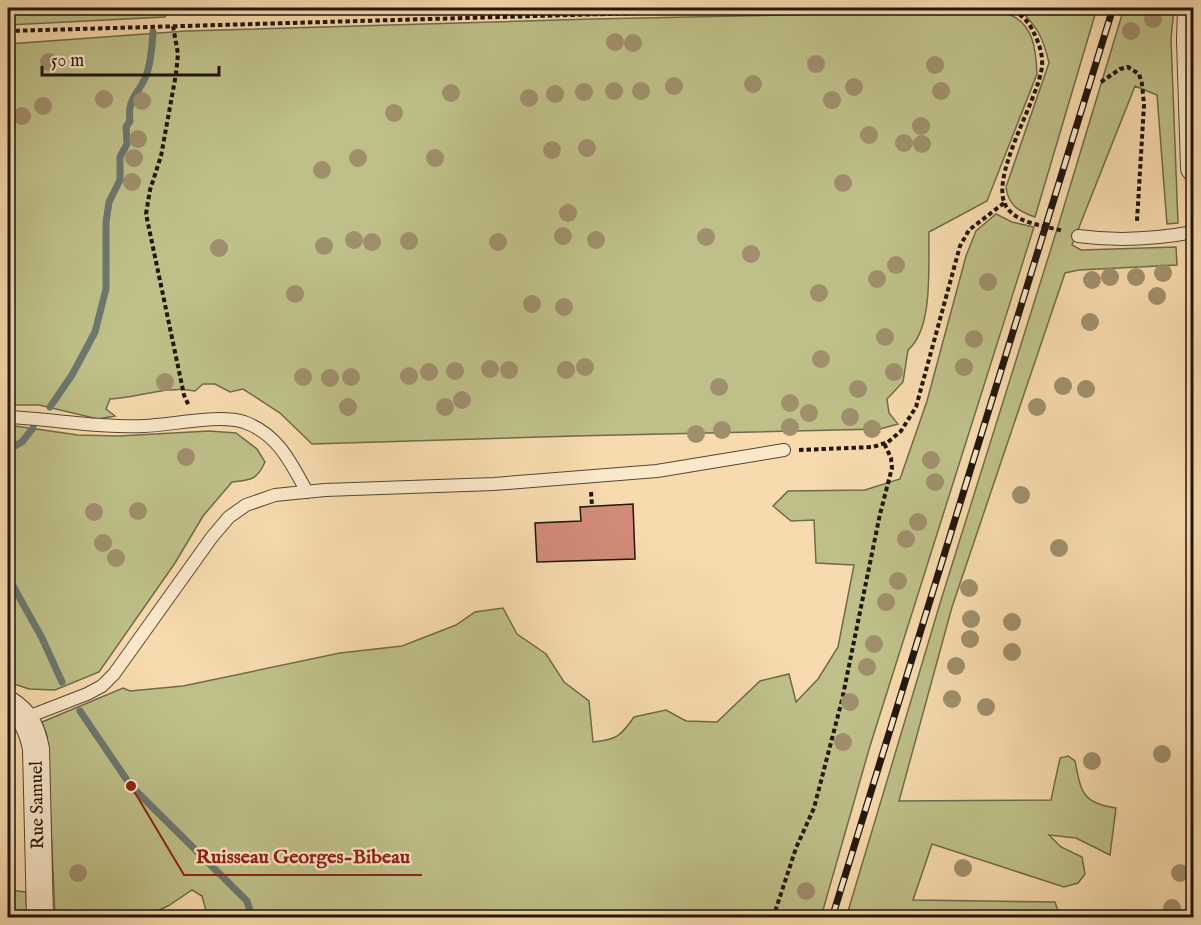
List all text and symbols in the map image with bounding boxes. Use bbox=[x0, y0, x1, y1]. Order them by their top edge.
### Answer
scale bar bbox=[42, 39, 219, 77]
text: 50 m bbox=[51, 50, 84, 73]
street label: Rue Samuel bbox=[26, 761, 50, 849]
callout: Ruisseau Georges-Bibeau bbox=[184, 837, 422, 875]
text: Ruisseau Georges-Bibeau bbox=[196, 845, 411, 870]

